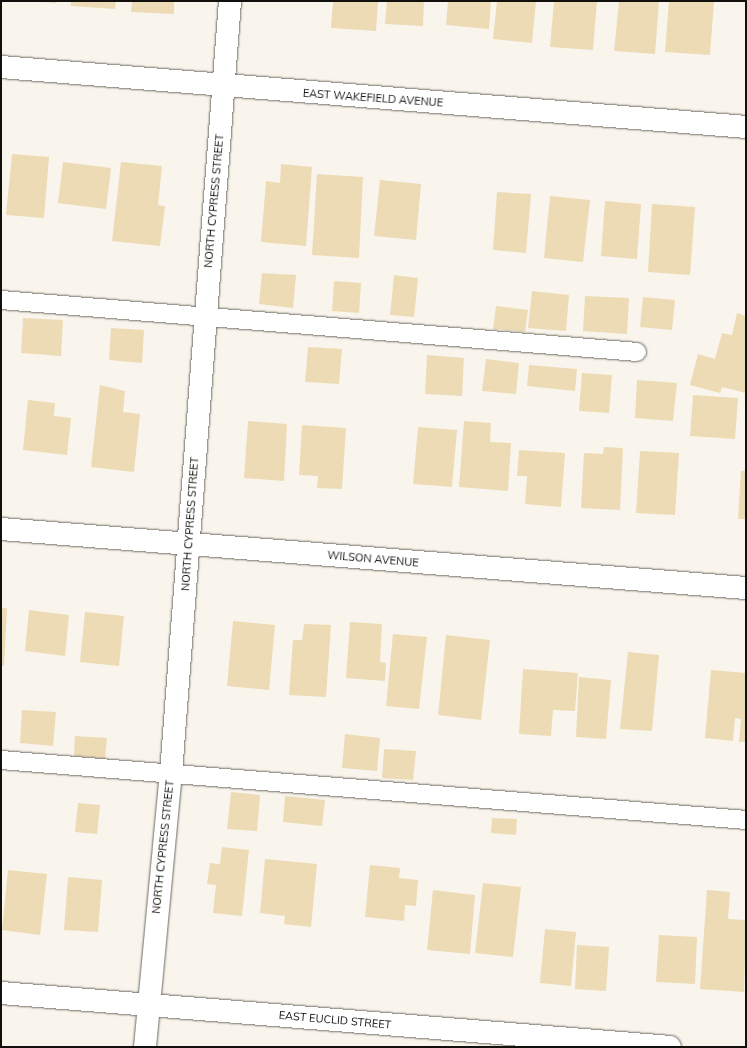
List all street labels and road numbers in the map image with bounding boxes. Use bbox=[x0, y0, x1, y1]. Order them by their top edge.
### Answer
street label: EAST WAKEFIELD AVENUE bbox=[302, 87, 444, 109]
street label: NORTH CYPRESS STREET bbox=[202, 134, 226, 268]
street label: NORTH CYPRESS STREET bbox=[179, 457, 201, 591]
street label: WILSON AVENUE bbox=[327, 548, 419, 570]
street label: NORTH CYPRESS STREET bbox=[149, 780, 177, 914]
street label: EAST EUCLID STREET bbox=[278, 1009, 392, 1031]

